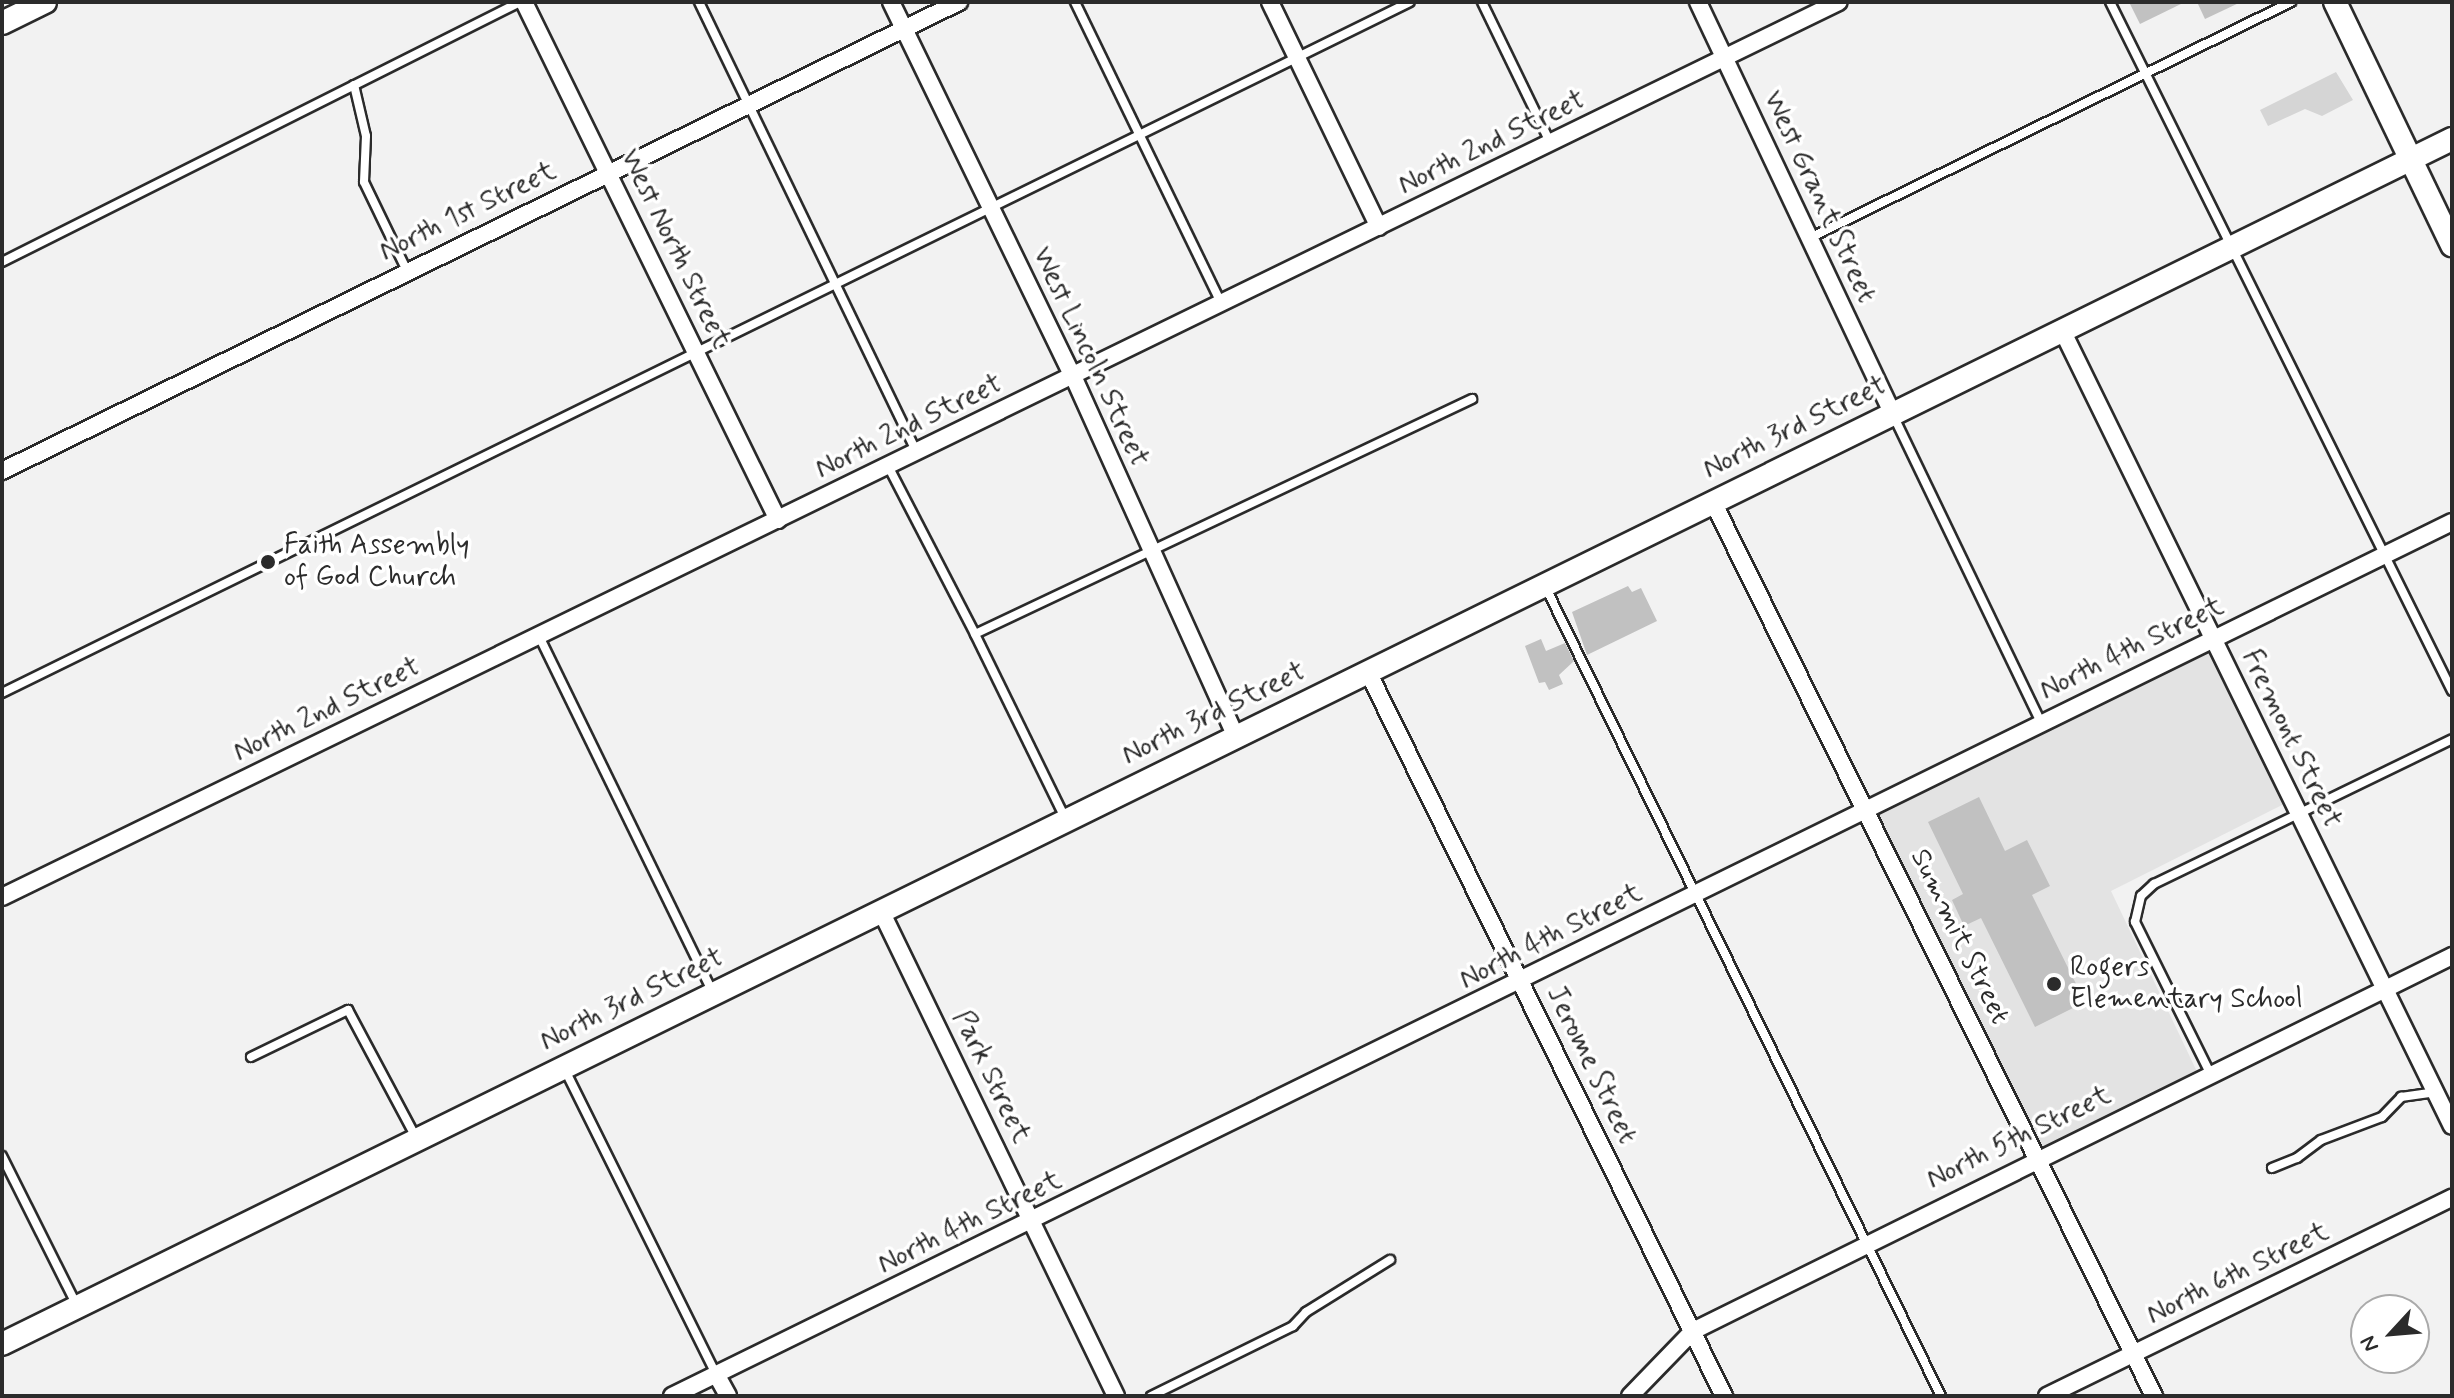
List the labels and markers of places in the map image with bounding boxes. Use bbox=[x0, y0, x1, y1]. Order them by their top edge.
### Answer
place label: Faith Assembly of God Church bbox=[284, 529, 469, 595]
marker: Faith Assembly of God Church bbox=[259, 553, 277, 571]
place label: Rogers Elementary School bbox=[2070, 951, 2303, 1017]
marker: Rogers Elementary School bbox=[2045, 975, 2063, 993]

